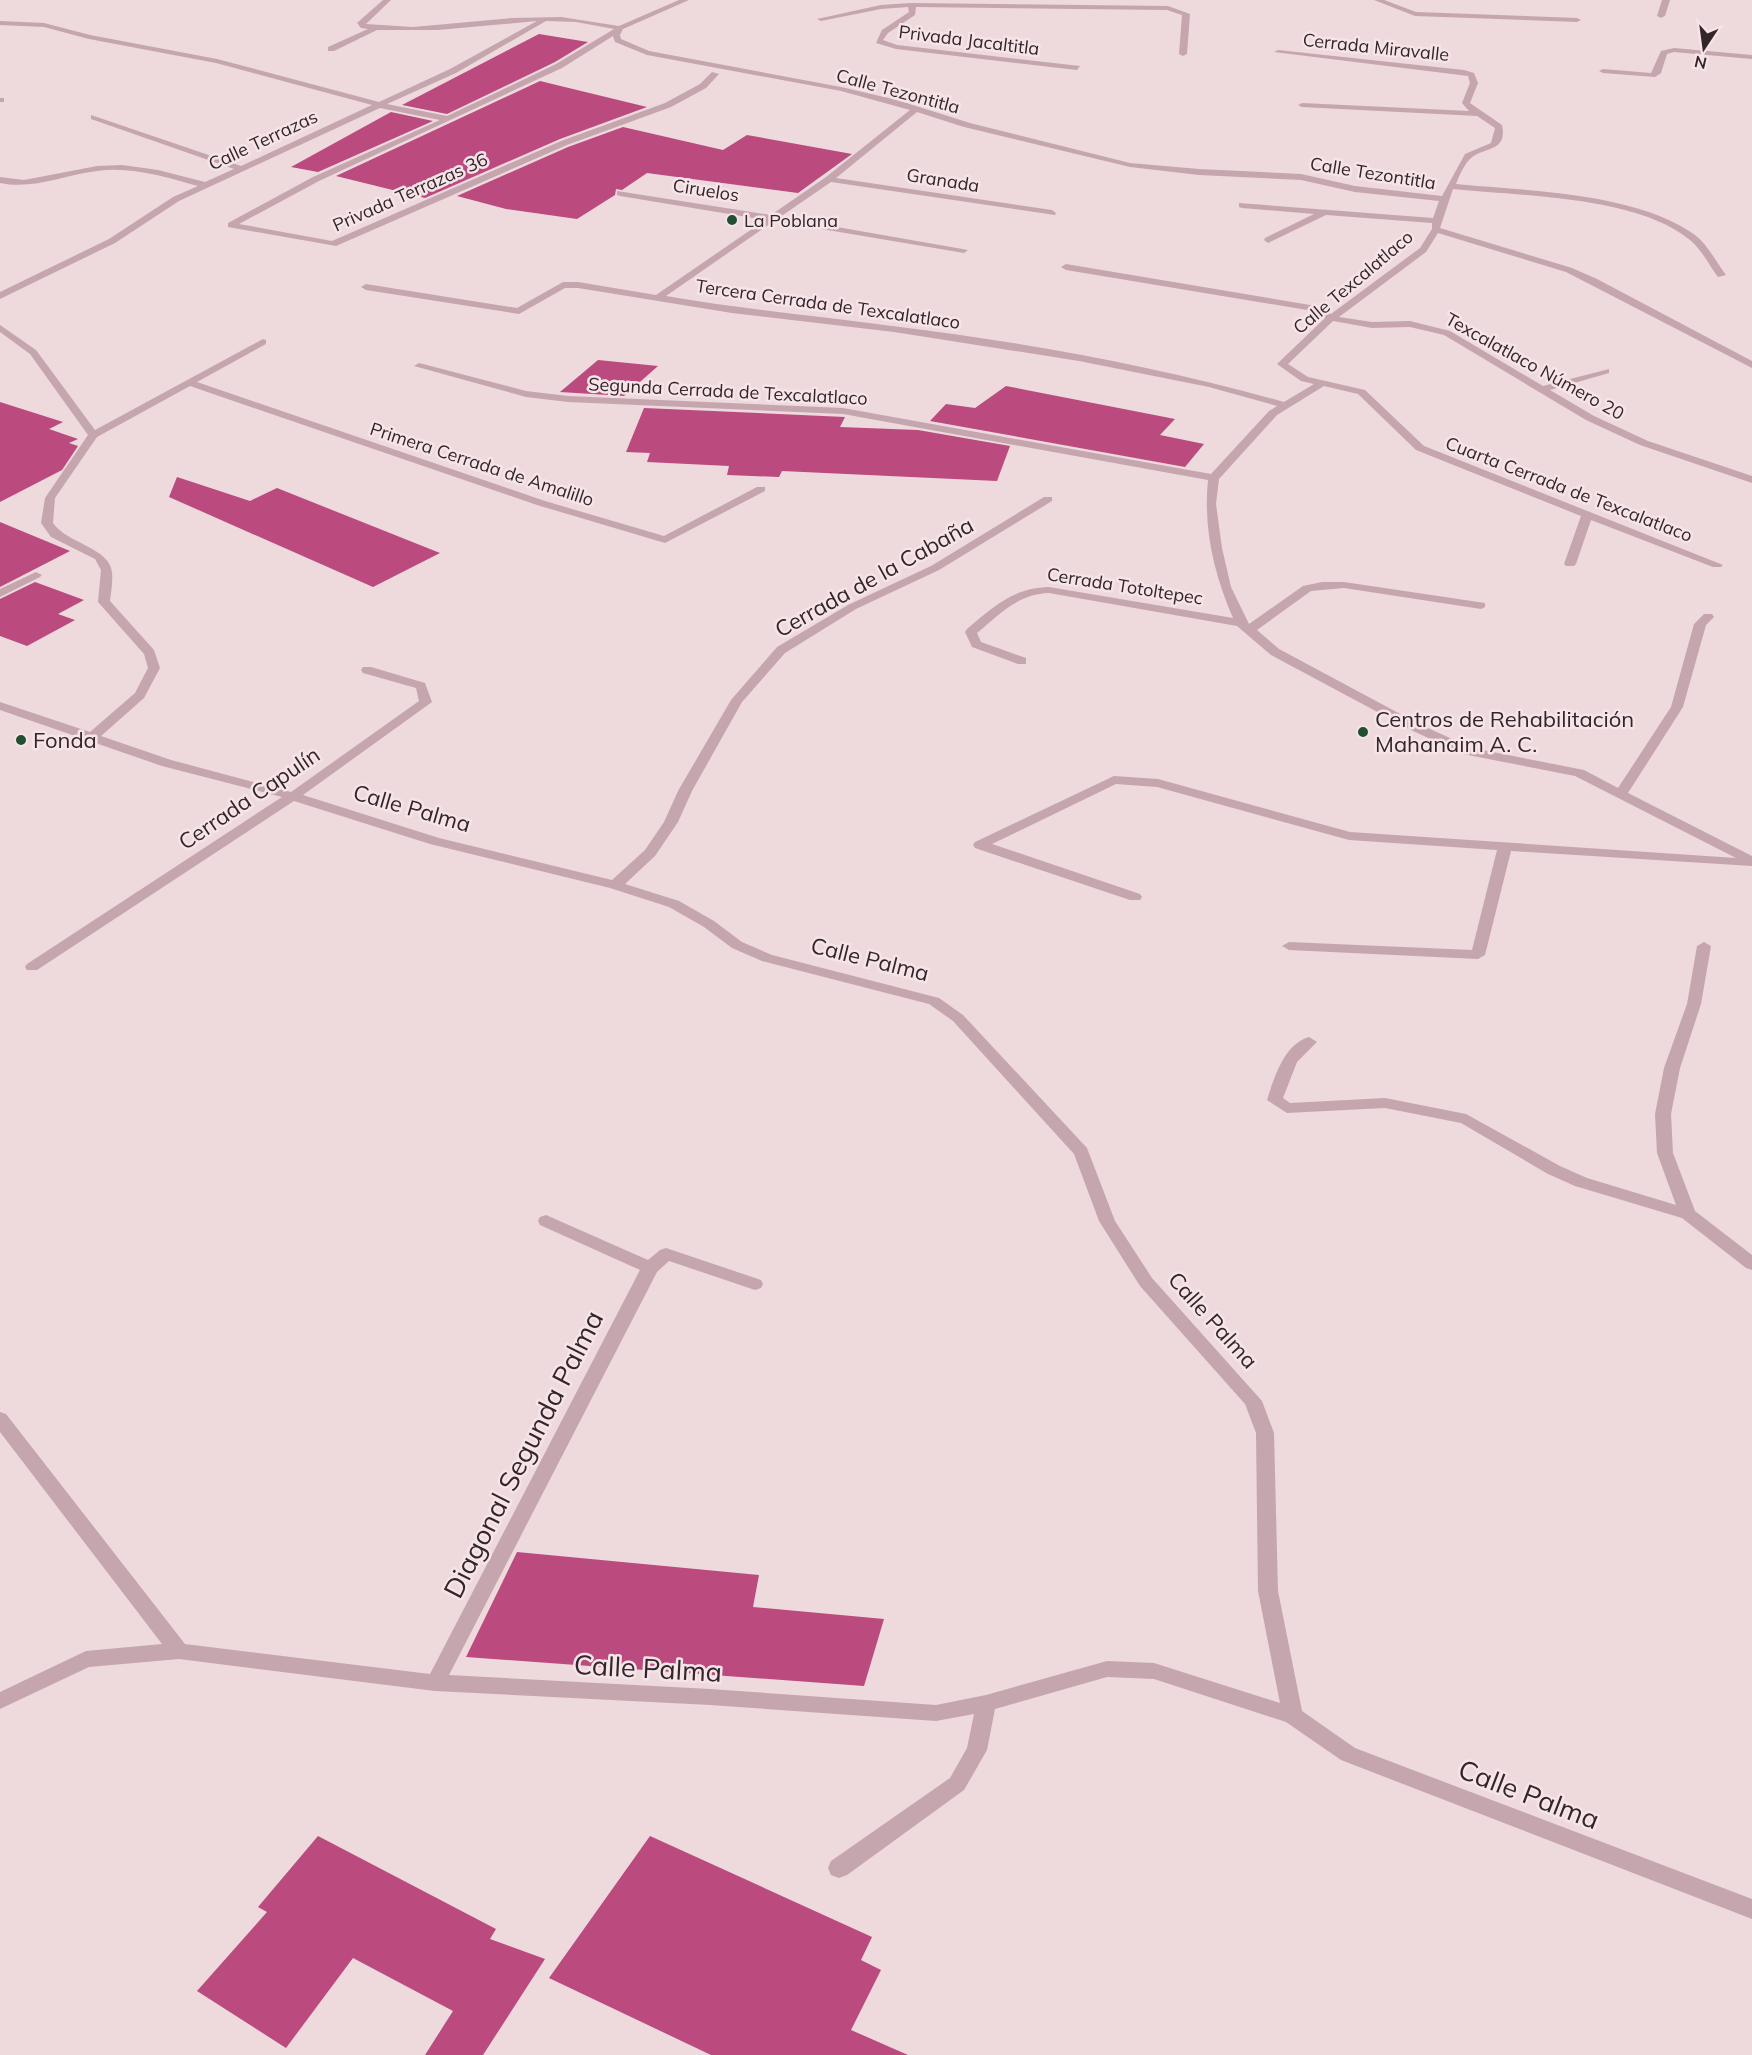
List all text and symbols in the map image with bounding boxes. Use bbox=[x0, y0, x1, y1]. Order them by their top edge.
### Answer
north arrow bbox=[1674, 18, 1734, 78]
street label: Privada Jacaltitla bbox=[897, 20, 1041, 60]
street label: Cerrada Miravalle bbox=[1302, 28, 1450, 66]
text: N bbox=[1692, 52, 1709, 74]
street label: Calle Tezontitla bbox=[834, 63, 962, 119]
street label: Calle Terrazas bbox=[205, 105, 321, 175]
street label: Privada Terrazas 36 bbox=[329, 147, 491, 237]
street label: Calle Tezontitla bbox=[1308, 152, 1438, 194]
street label: Granada bbox=[905, 163, 981, 197]
street label: Ciruelos bbox=[671, 173, 741, 207]
place label: La Poblana bbox=[744, 209, 838, 232]
marker: La Poblana bbox=[725, 213, 739, 227]
street label: Calle Texcalatlaco bbox=[1288, 225, 1418, 339]
street label: Tercera Cerrada de Texcalatlaco bbox=[694, 274, 962, 334]
street label: Texcalatlaco Número 20 bbox=[1442, 307, 1628, 425]
street label: Segunda Cerrada de Texcalatlaco bbox=[588, 372, 868, 410]
street label: Primera Cerrada de Amalillo bbox=[367, 417, 597, 511]
street label: Cuarta Cerrada de Texcalatlaco bbox=[1442, 431, 1696, 547]
street label: Cerrada de la Cabaña bbox=[770, 511, 978, 643]
street label: Cerrada Totoltepec bbox=[1045, 562, 1205, 610]
place label: Centros de Rehabilitación Mahanaim A. C. bbox=[1375, 705, 1634, 758]
marker: Centros de Rehabilitación Mahanaim A. C. bbox=[1356, 725, 1370, 739]
place label: Fonda bbox=[33, 726, 97, 754]
marker: Fonda bbox=[14, 733, 28, 747]
street label: Cerrada Capulín bbox=[173, 740, 325, 856]
street label: Calle Palma bbox=[350, 778, 474, 838]
street label: Calle Palma bbox=[808, 931, 932, 987]
street label: Calle Palma bbox=[1162, 1266, 1264, 1374]
street label: Diagonal Segunda Palma bbox=[436, 1305, 610, 1603]
street label: Calle Palma bbox=[573, 1647, 723, 1689]
street label: Calle Palma bbox=[1454, 1752, 1604, 1836]

